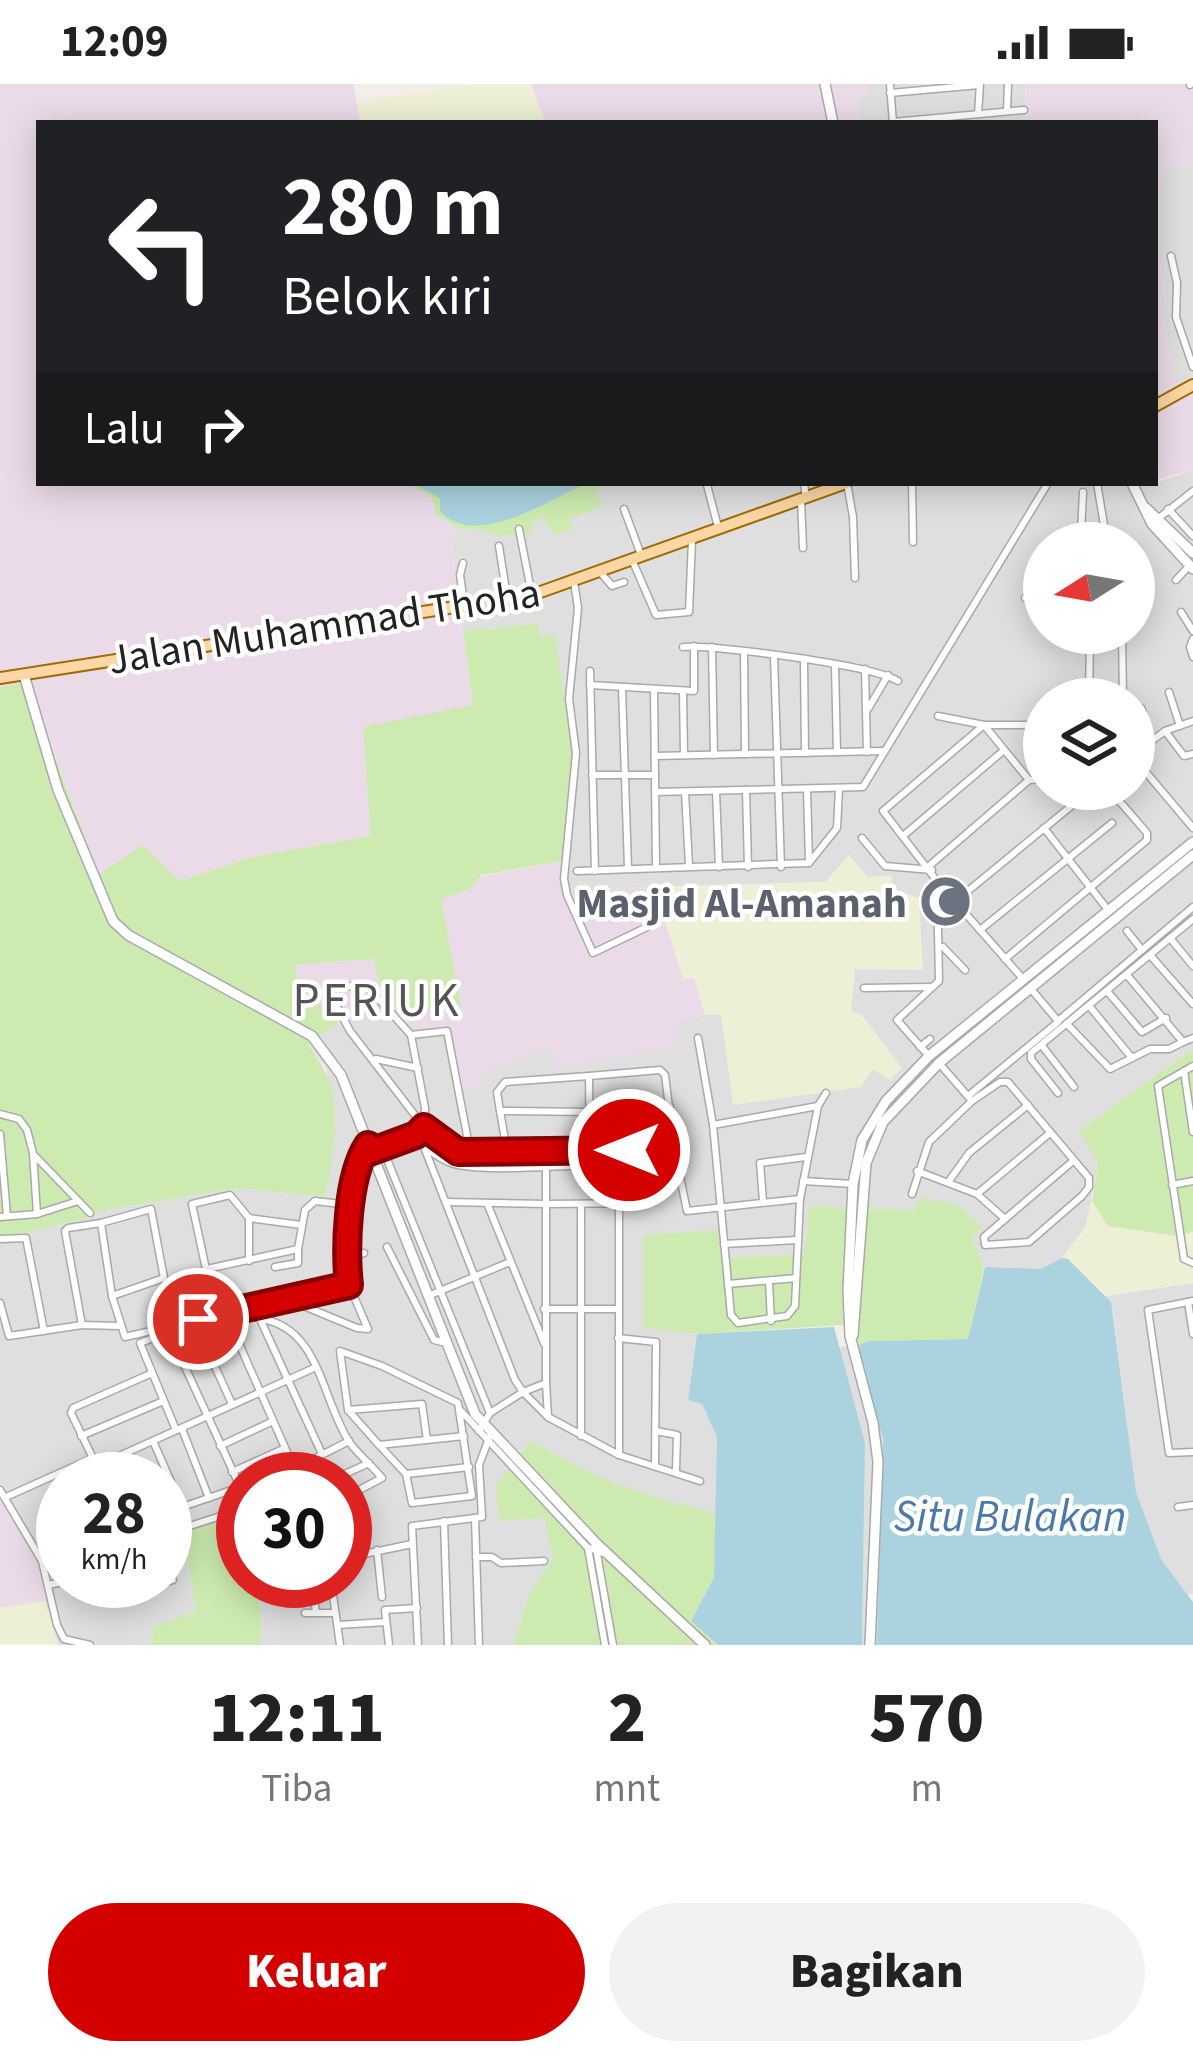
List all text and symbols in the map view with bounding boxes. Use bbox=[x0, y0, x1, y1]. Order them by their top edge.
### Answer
text: 12:09 bbox=[60, 10, 169, 74]
text: 280 m bbox=[282, 148, 504, 268]
icon: left bbox=[84, 168, 240, 324]
text: Belok kiri bbox=[282, 259, 493, 336]
icon: right bbox=[189, 396, 255, 462]
text: Lalu bbox=[84, 397, 165, 461]
north arrow bbox=[1023, 522, 1155, 654]
map controls bbox=[1023, 522, 1155, 810]
street label: Jalan Muhammad Thoha bbox=[104, 563, 545, 691]
button: layers bbox=[1023, 678, 1155, 810]
place label: Masjid Al-Amanah bbox=[576, 874, 907, 934]
mosque icon: Masjid Al-Amanah bbox=[918, 874, 974, 930]
district label: PERIUK bbox=[292, 967, 462, 1035]
position arrow bbox=[566, 1087, 692, 1213]
pin bbox=[147, 1268, 249, 1370]
icon: arrive bbox=[165, 1286, 231, 1352]
speed limit sign: 30 bbox=[216, 1452, 372, 1608]
text: 28 bbox=[82, 1472, 146, 1557]
water label: Situ Bulakan bbox=[894, 1485, 1126, 1549]
text: km/h bbox=[81, 1538, 147, 1581]
text: 12:11 bbox=[209, 1667, 385, 1770]
text: 2 bbox=[608, 1667, 646, 1770]
text: 570 bbox=[869, 1667, 984, 1770]
text: Tiba bbox=[261, 1761, 332, 1817]
text: mnt bbox=[593, 1761, 660, 1817]
text: m bbox=[910, 1761, 943, 1817]
button: Keluar bbox=[48, 1903, 585, 2041]
button: Bagikan bbox=[609, 1903, 1145, 2041]

